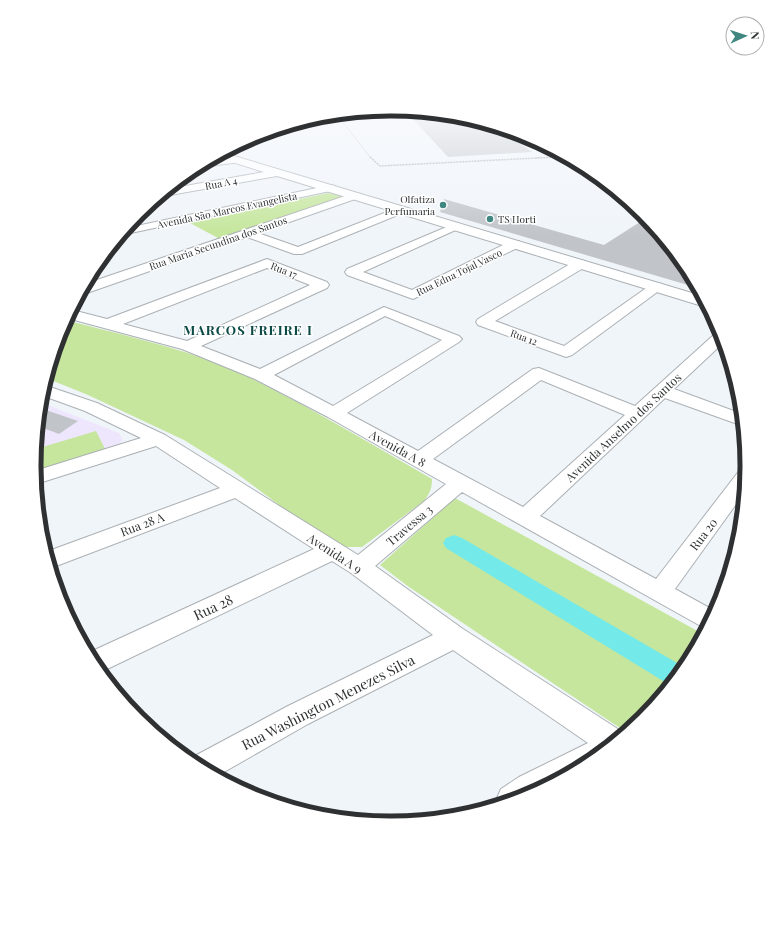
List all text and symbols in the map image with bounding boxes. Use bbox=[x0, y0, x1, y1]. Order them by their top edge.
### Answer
north arrow bbox=[725, 16, 765, 56]
text: N bbox=[748, 31, 763, 40]
street label: Rua A 4 bbox=[204, 173, 238, 193]
street label: Avenida São Marcos Evangelista bbox=[155, 188, 298, 232]
place label: Olfatiza Perfumaria bbox=[384, 192, 435, 218]
marker: Olfatiza Perfumaria bbox=[438, 200, 448, 210]
place label: TS Horti bbox=[498, 212, 536, 226]
street label: Rua Maria Secundina dos Santos bbox=[147, 213, 289, 273]
marker: TS Horti bbox=[485, 214, 495, 224]
street label: Rua Edna Tojal Vasco bbox=[414, 245, 505, 299]
street label: Rua 17 bbox=[269, 259, 299, 281]
district label: MARCOS FREIRE I bbox=[183, 321, 313, 338]
street label: Rua 12 bbox=[508, 326, 540, 348]
street label: Avenida Anselmo dos Santos bbox=[561, 369, 684, 486]
street label: Avenida A 8 bbox=[366, 425, 429, 470]
street label: Travessa 3 bbox=[383, 501, 435, 549]
street label: Rua 28 A bbox=[118, 508, 167, 540]
street label: Rua 20 bbox=[686, 515, 720, 553]
street label: Avenida A 9 bbox=[304, 529, 365, 577]
street label: Rua 28 bbox=[190, 590, 236, 624]
street label: Rua Washington Menezes Silva bbox=[238, 650, 418, 754]

